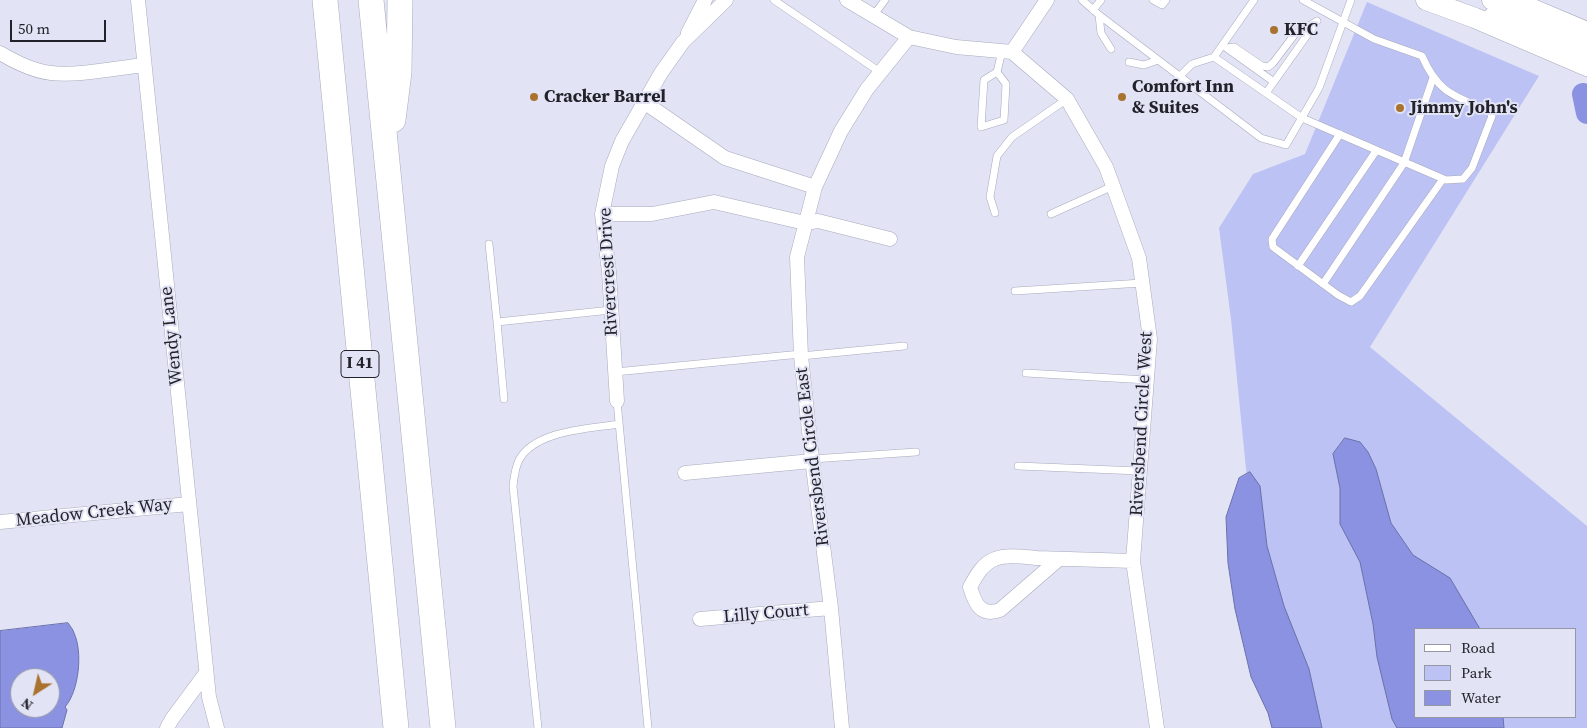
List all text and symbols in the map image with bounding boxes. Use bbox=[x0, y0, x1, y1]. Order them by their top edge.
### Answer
scale bar bbox=[12, 10, 109, 42]
text: 50 m bbox=[18, 18, 50, 39]
place label: KFC bbox=[1284, 19, 1318, 41]
marker: KFC bbox=[1268, 24, 1280, 36]
place label: Comfort Inn & Suites bbox=[1132, 76, 1234, 118]
place label: Cracker Barrel bbox=[544, 86, 666, 108]
marker: Cracker Barrel bbox=[528, 91, 540, 103]
marker: Comfort Inn & Suites bbox=[1116, 91, 1128, 103]
place label: Jimmy John's bbox=[1410, 97, 1518, 119]
marker: Jimmy John's bbox=[1394, 102, 1406, 114]
street label: Rivercrest Drive bbox=[595, 207, 623, 337]
street label: Wendy Lane bbox=[156, 285, 188, 387]
street label: Riversbend Circle West bbox=[1126, 331, 1158, 517]
road number: I 41 bbox=[341, 350, 379, 378]
street label: Riversbend Circle East bbox=[791, 366, 835, 548]
street label: Meadow Creek Way bbox=[15, 494, 173, 532]
street label: Lilly Court bbox=[723, 600, 809, 628]
legend bbox=[1414, 628, 1577, 718]
text: Road bbox=[1461, 637, 1495, 658]
text: Park bbox=[1461, 662, 1492, 683]
north arrow bbox=[10, 668, 60, 718]
text: Water bbox=[1461, 687, 1501, 708]
text: N bbox=[17, 693, 37, 716]

